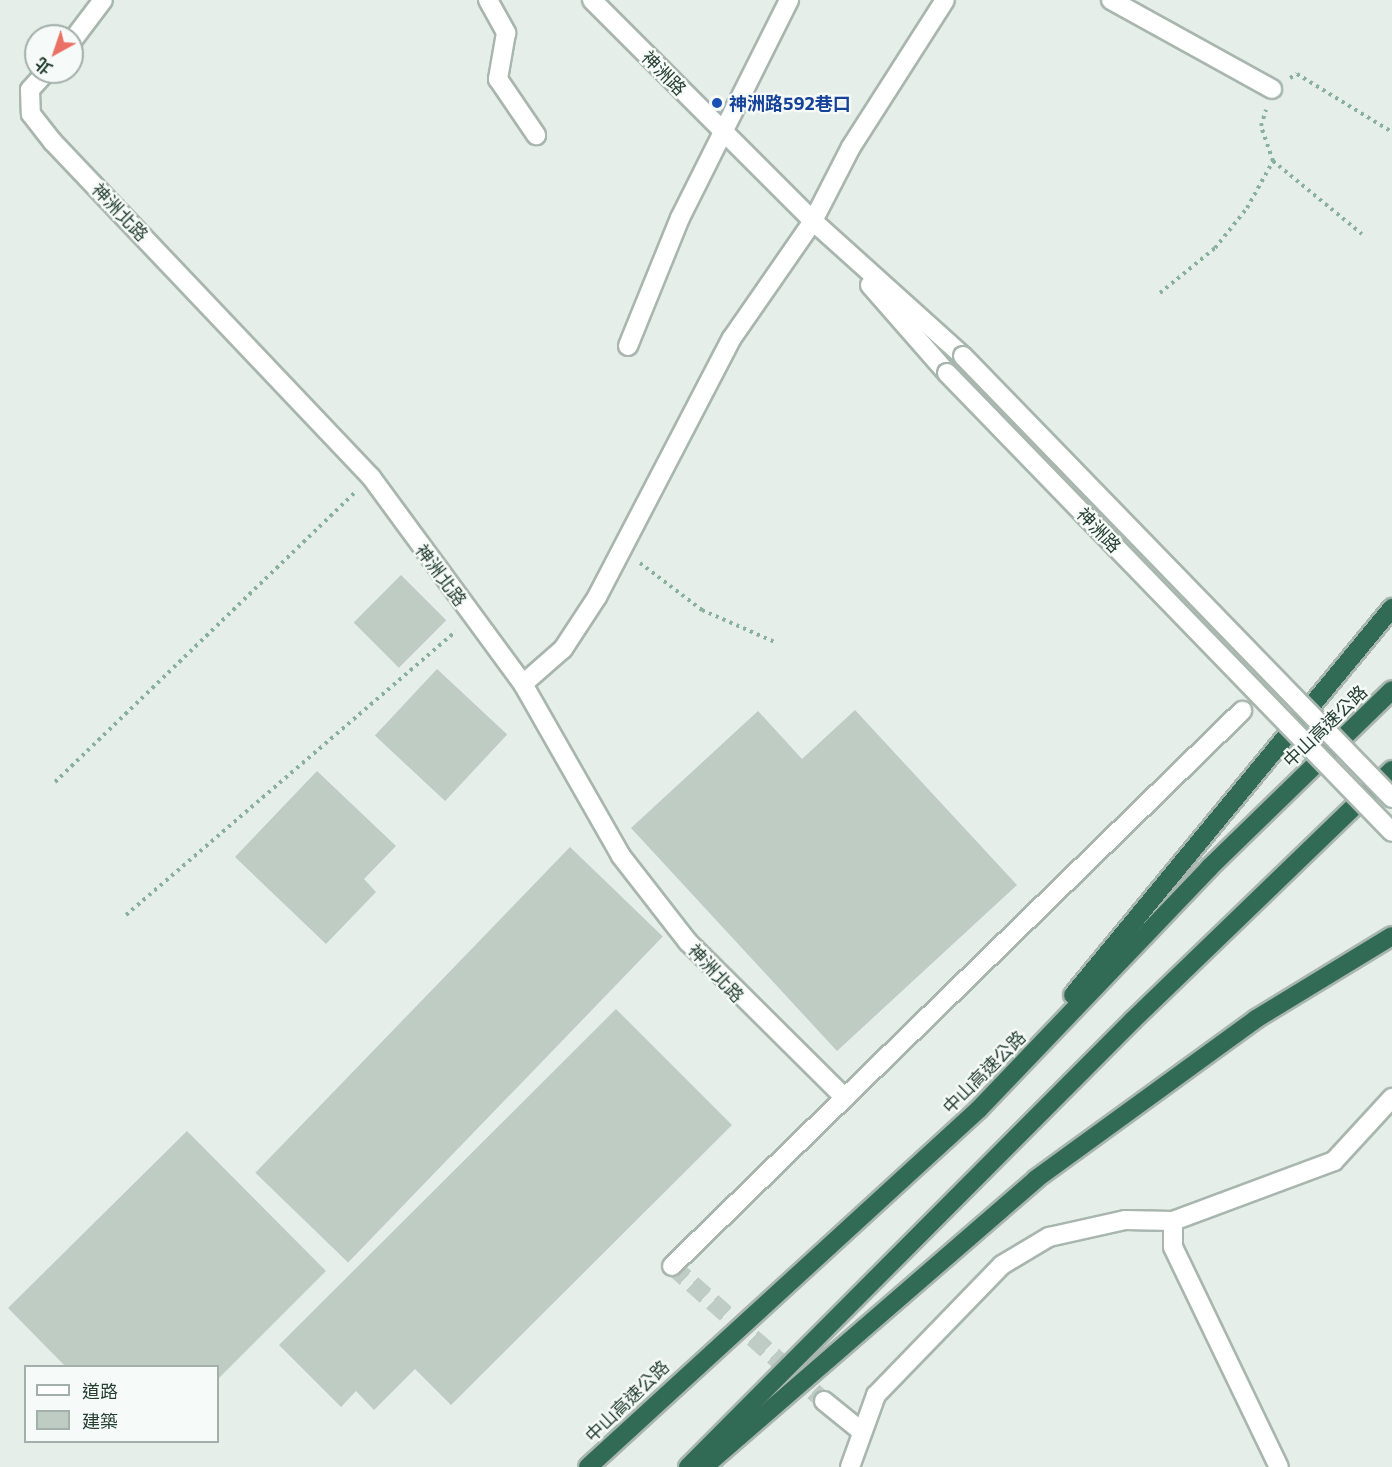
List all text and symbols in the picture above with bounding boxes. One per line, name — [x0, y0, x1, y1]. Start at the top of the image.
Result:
north arrow — [24, 24, 84, 84]
street label: 神洲路 — [637, 46, 691, 100]
text: 北 — [31, 54, 56, 79]
place label: 神洲路592巷口 — [729, 92, 851, 114]
marker: 神洲路592巷口 — [710, 96, 724, 110]
street label: 神洲北路 — [87, 179, 153, 245]
street label: 神洲路 — [1072, 503, 1126, 557]
street label: 神洲北路 — [411, 540, 471, 610]
street label: 中山高速公路 — [1279, 681, 1371, 771]
street label: 神洲北路 — [684, 939, 748, 1007]
street label: 中山高速公路 — [938, 1026, 1030, 1118]
street label: 中山高速公路 — [581, 1356, 673, 1446]
legend — [24, 1365, 219, 1443]
text: 道路 — [82, 1380, 118, 1402]
text: 建築 — [82, 1410, 118, 1432]

